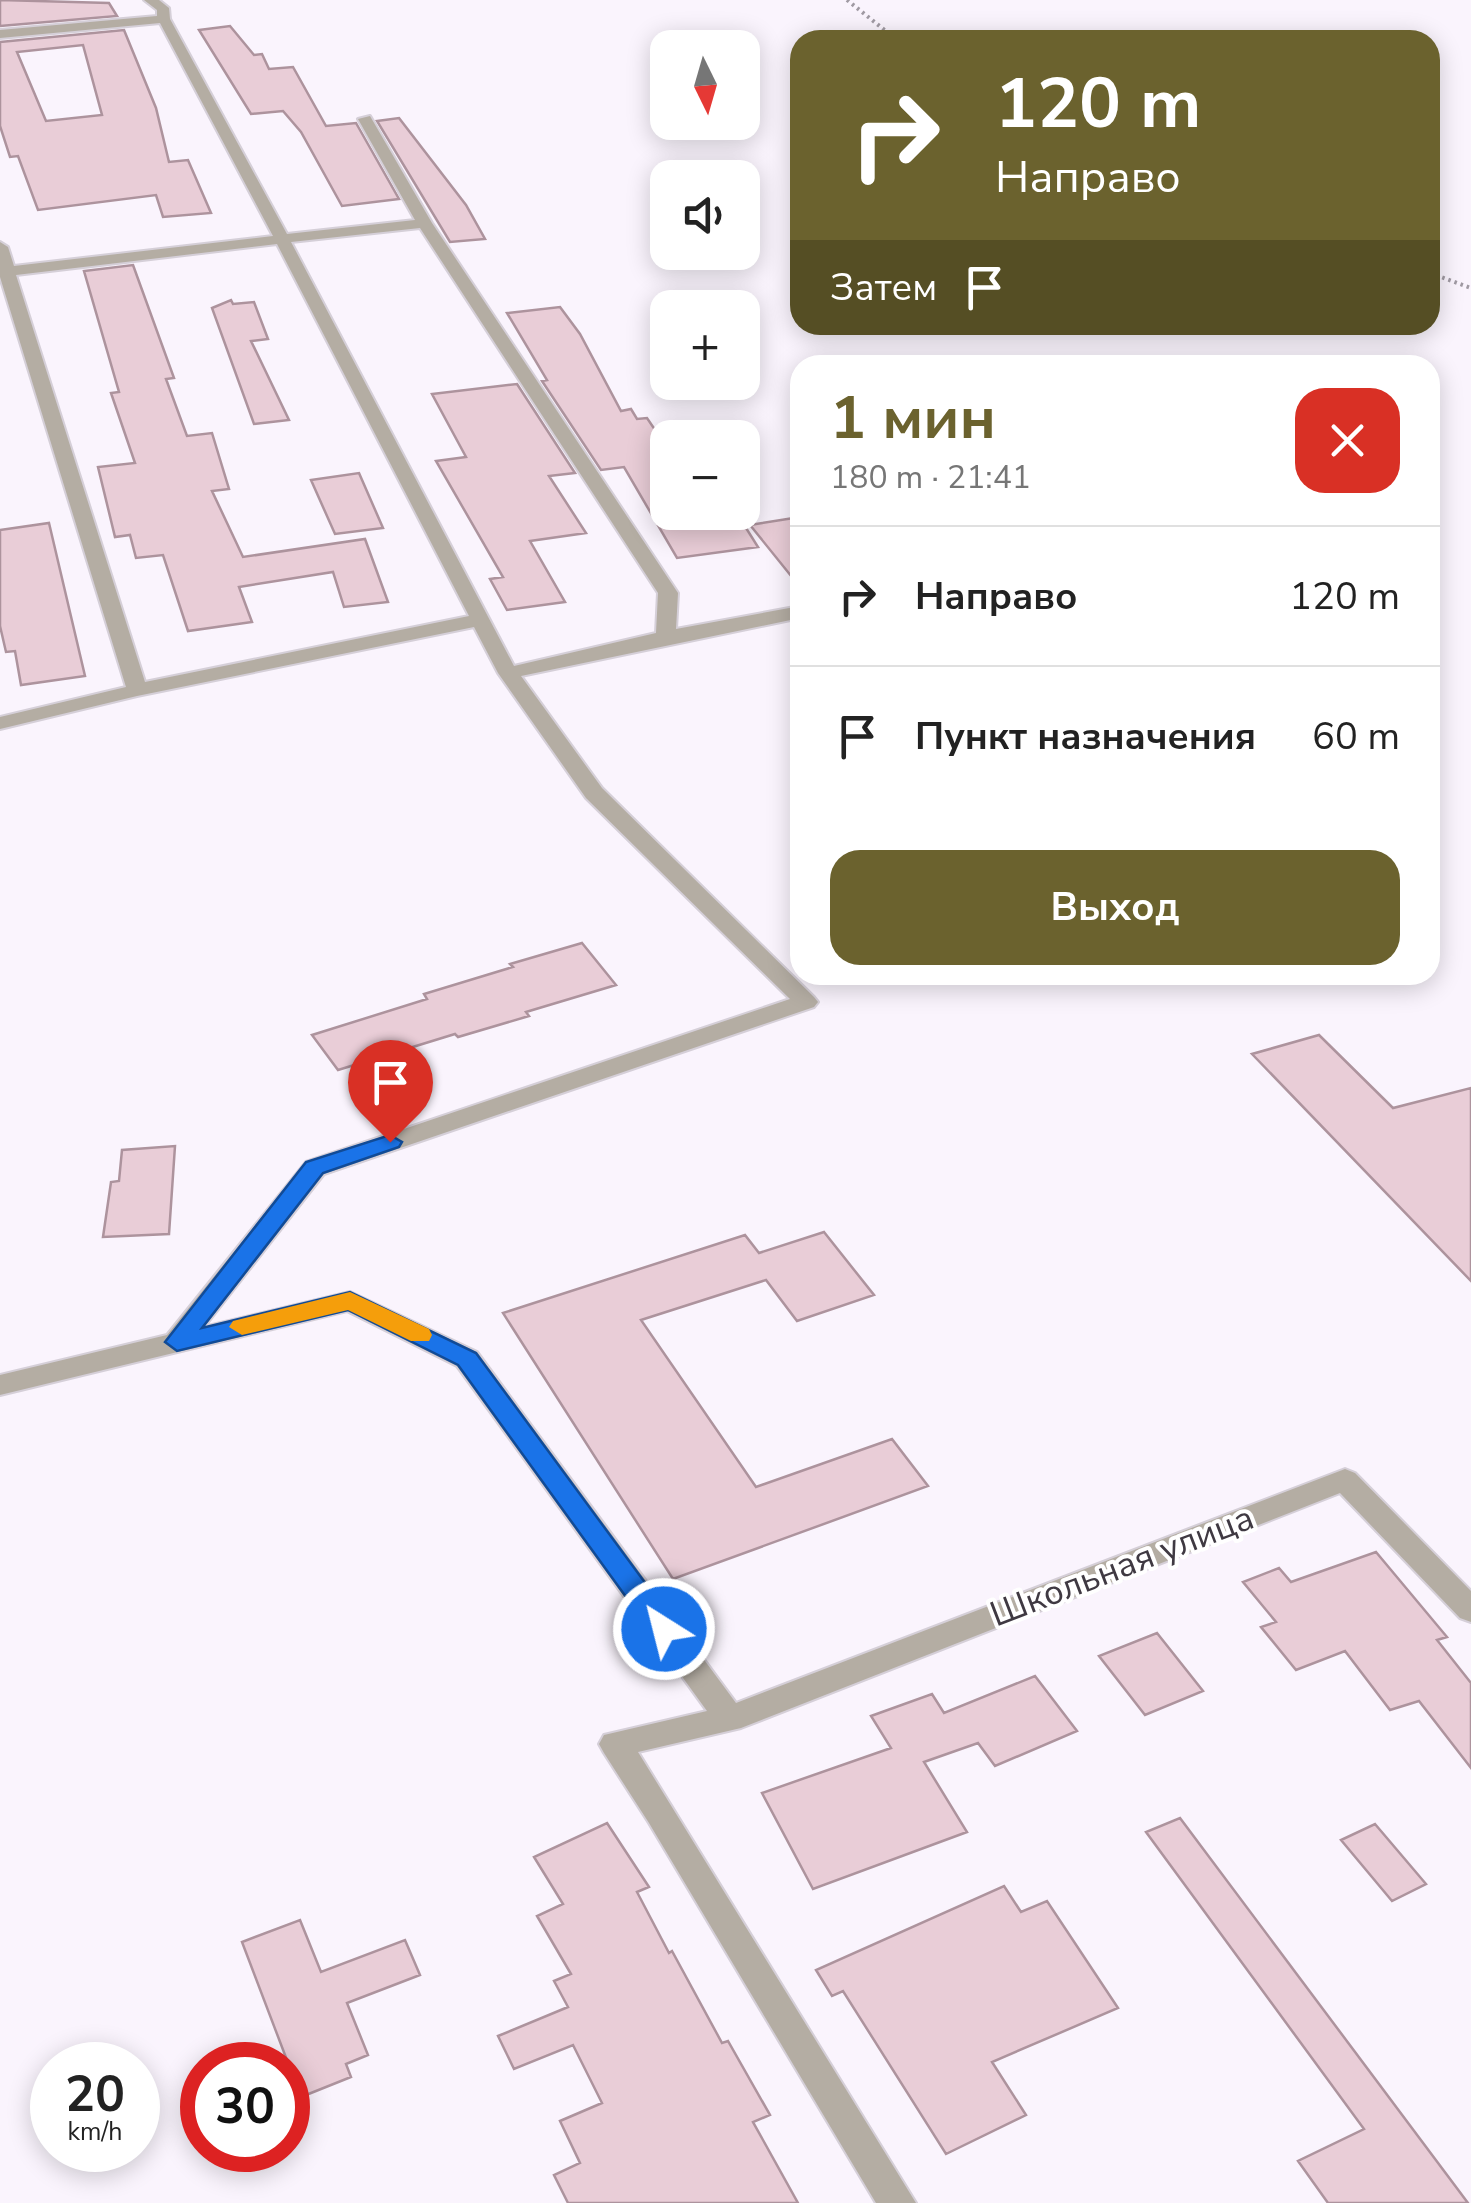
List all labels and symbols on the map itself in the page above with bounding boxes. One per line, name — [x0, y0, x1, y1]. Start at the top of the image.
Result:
north arrow — [650, 30, 760, 140]
pin — [348, 1040, 433, 1143]
street label: Школьная улица — [984, 1494, 1260, 1638]
position arrow — [612, 1577, 716, 1681]
speed limit sign: 30 — [180, 2042, 310, 2172]

